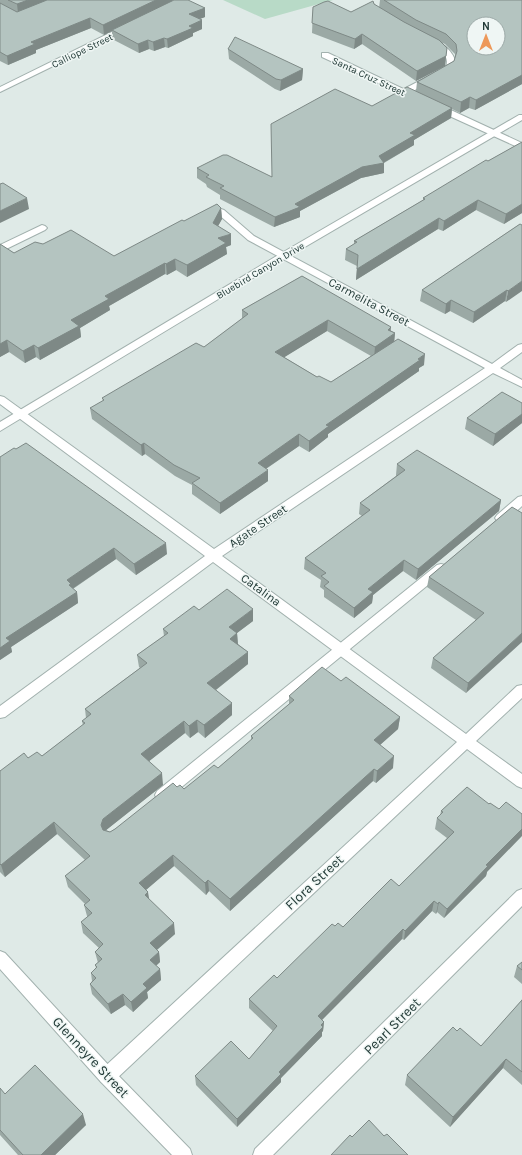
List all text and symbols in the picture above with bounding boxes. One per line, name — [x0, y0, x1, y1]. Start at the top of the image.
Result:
north arrow — [466, 16, 506, 56]
text: N — [482, 20, 490, 33]
street label: Calliope Street — [50, 31, 115, 71]
street label: Santa Cruz Street — [330, 55, 407, 99]
street label: Bluebird Canyon Drive — [214, 240, 307, 302]
street label: Carmelita Street — [326, 275, 412, 329]
street label: Agate Street — [226, 501, 290, 550]
street label: Catalina — [238, 571, 284, 609]
street label: Flora Street — [282, 851, 347, 914]
street label: Pearl Street — [360, 994, 424, 1058]
street label: Glenneyre Street — [49, 1013, 133, 1101]

